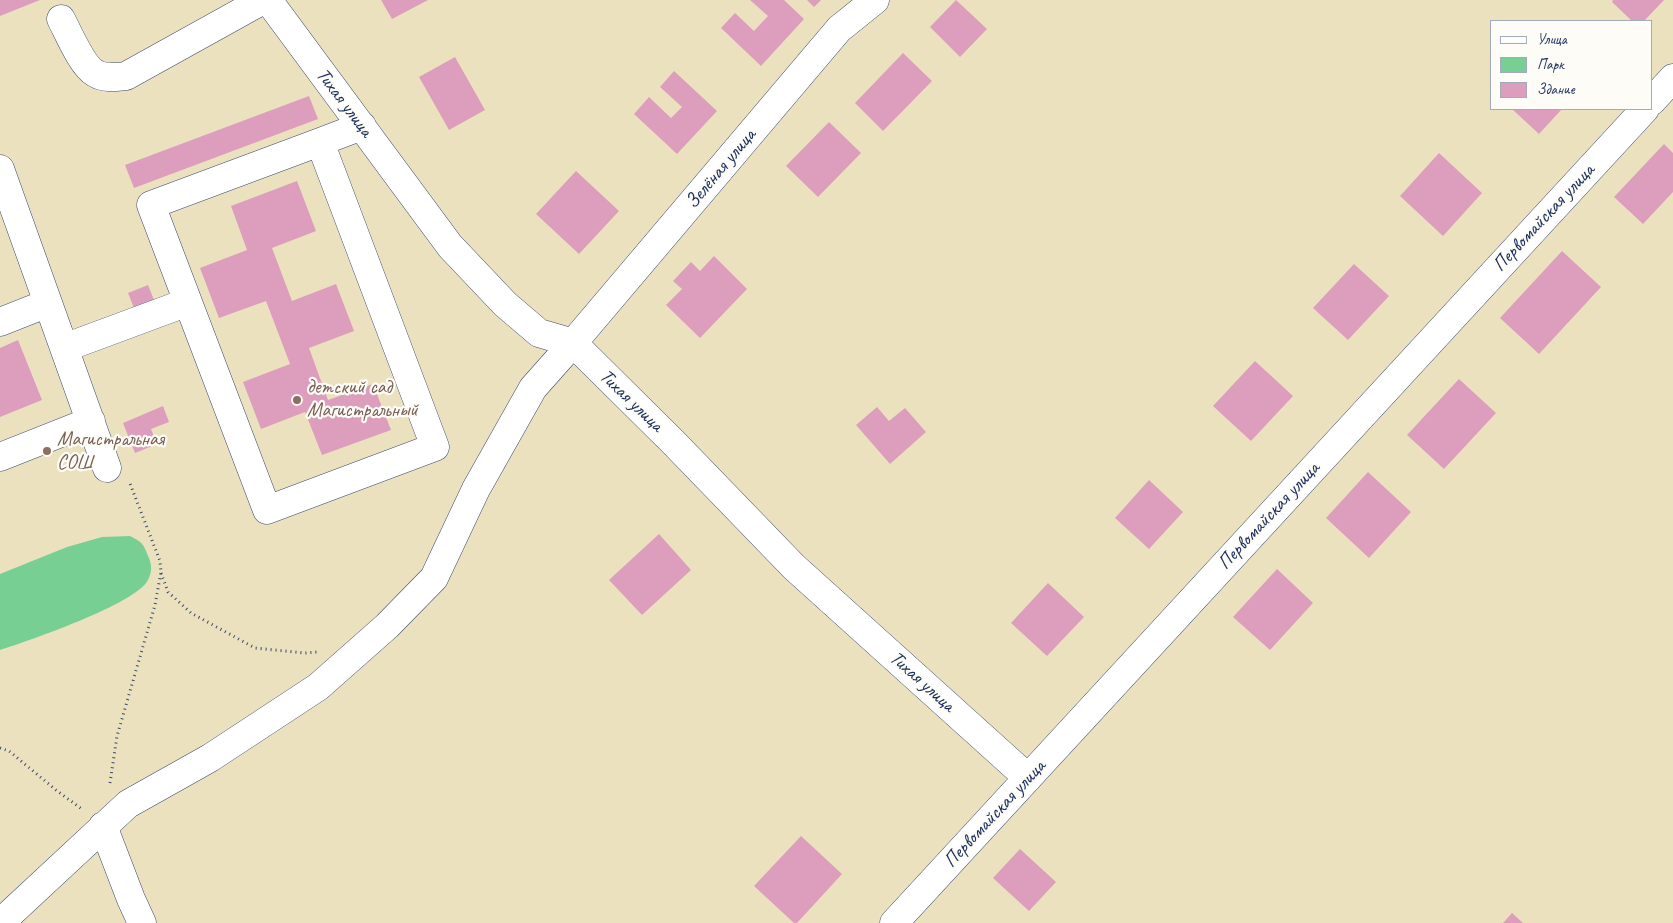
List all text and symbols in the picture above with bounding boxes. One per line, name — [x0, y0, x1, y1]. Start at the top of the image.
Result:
legend — [1490, 20, 1653, 110]
text: Улица — [1537, 30, 1567, 49]
text: Парк — [1537, 55, 1564, 74]
street label: Тихая улица — [310, 64, 378, 142]
text: Здание — [1537, 80, 1575, 99]
street label: Зелёная улица — [681, 124, 761, 214]
street label: Первомайская улица — [1488, 159, 1600, 277]
street label: Тихая улица — [594, 365, 668, 437]
place label: детский сад Магистральный — [307, 376, 418, 423]
marker: детский сад Магистральный — [291, 394, 303, 406]
place label: Магистральная СОШ — [57, 428, 164, 475]
marker: Магистральная СОШ — [41, 445, 53, 457]
street label: Первомайская улица — [1213, 457, 1325, 575]
street label: Тихая улица — [884, 646, 960, 718]
street label: Первомайская улица — [939, 755, 1051, 873]

